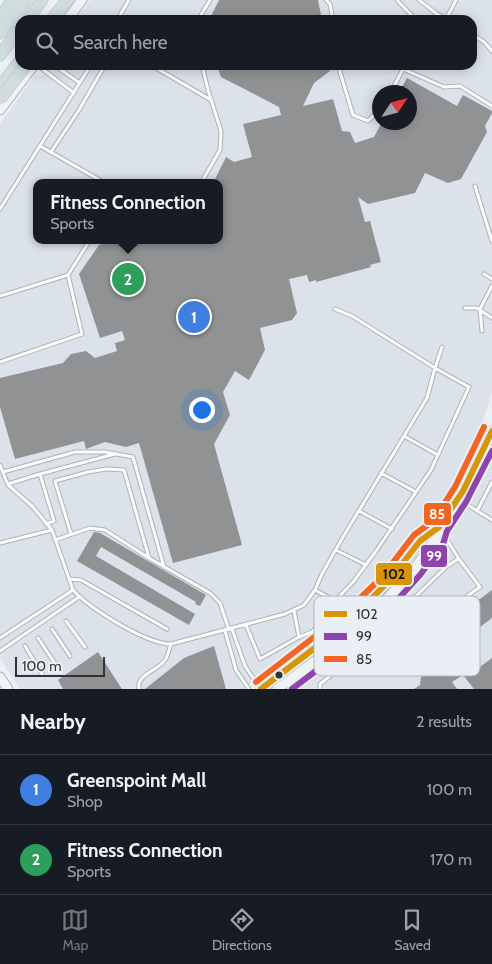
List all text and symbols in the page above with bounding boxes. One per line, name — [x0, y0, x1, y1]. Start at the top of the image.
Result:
search box — [15, 15, 477, 70]
icon: search — [33, 29, 61, 57]
text: Search here — [73, 31, 167, 54]
north arrow — [372, 85, 417, 130]
popup — [33, 179, 223, 244]
text: Fitness Connection — [50, 191, 206, 214]
text: Sports — [50, 214, 94, 233]
pin: 2 — [112, 260, 144, 298]
pin: 1 — [178, 298, 210, 336]
your location — [189, 397, 215, 423]
line badge: 85 — [423, 502, 452, 526]
text: 85 — [429, 505, 445, 523]
line badge: 99 — [420, 544, 448, 568]
text: 99 — [426, 547, 442, 565]
line badge: 102 — [375, 562, 413, 586]
text: 102 — [383, 565, 405, 583]
legend — [314, 596, 480, 676]
text: 102 — [356, 605, 378, 623]
text: 99 — [356, 627, 372, 645]
text: 85 — [356, 650, 372, 668]
scale bar — [15, 654, 105, 677]
text: 100 m — [22, 657, 62, 675]
unlabelled marker — [274, 670, 284, 680]
text: Nearby — [20, 709, 86, 734]
text: 2 results — [416, 712, 472, 731]
text: Greenspoint Mall — [67, 769, 206, 792]
text: 1 — [33, 780, 39, 799]
text: 100 m — [427, 780, 472, 799]
text: Shop — [67, 792, 103, 811]
text: Fitness Connection — [67, 839, 223, 862]
text: 2 — [32, 850, 40, 869]
text: 170 m — [430, 850, 472, 869]
text: Sports — [67, 862, 111, 881]
tab: Map — [61, 906, 89, 954]
tab: Directions — [212, 906, 272, 954]
tab: Saved — [394, 906, 431, 954]

